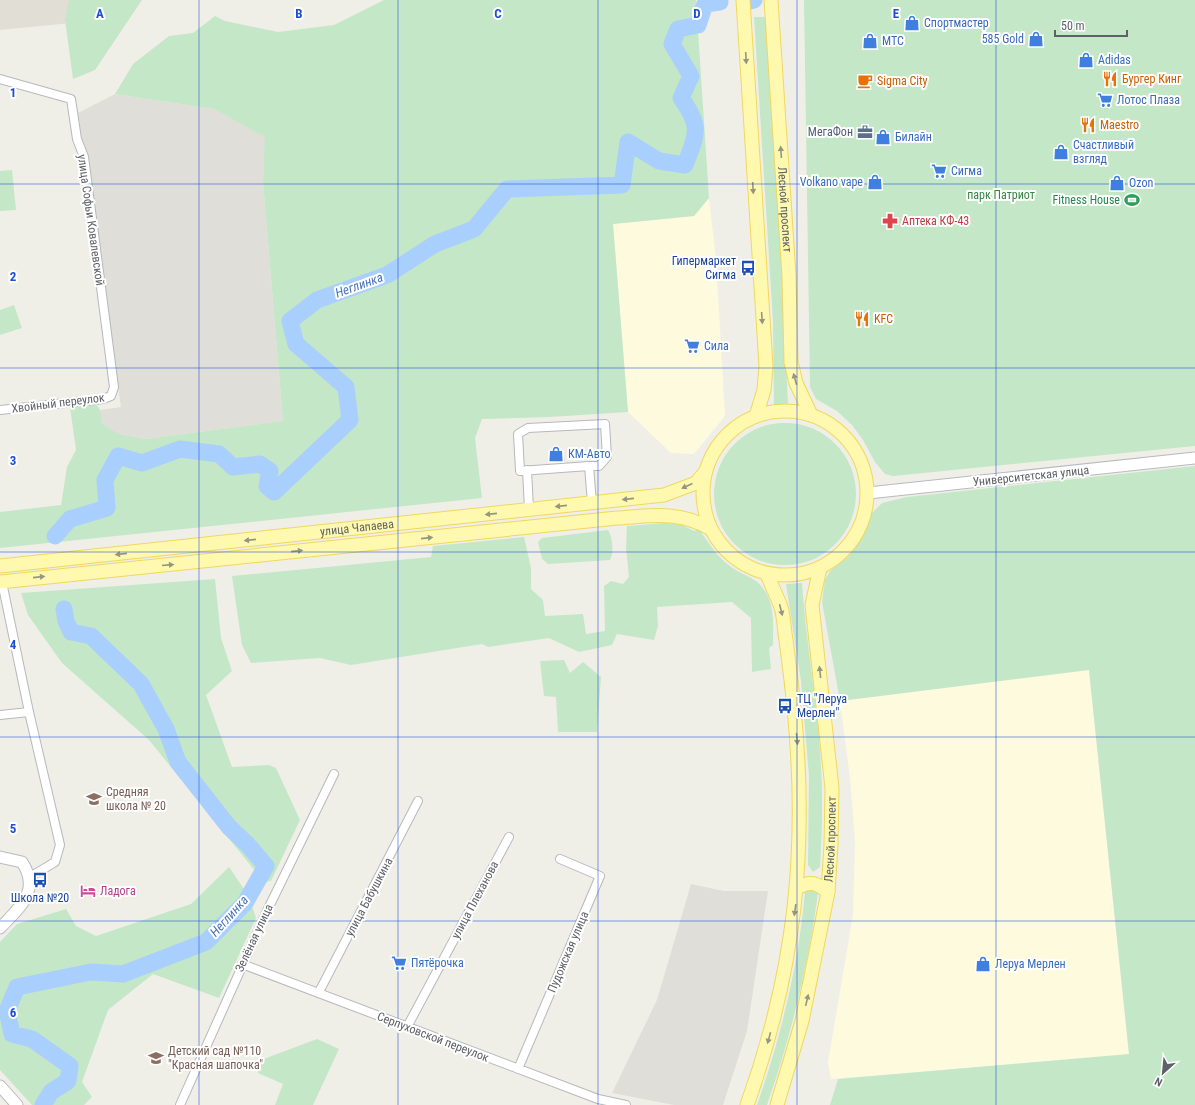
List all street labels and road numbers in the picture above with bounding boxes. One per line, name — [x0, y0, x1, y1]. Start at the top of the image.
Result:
street label: улица Софьи Ковалевской — [75, 154, 107, 286]
street label: Лесной проспект — [775, 166, 794, 253]
street label: Хвойный переулок — [11, 390, 106, 416]
street label: Университетская улица — [972, 463, 1090, 489]
street label: улица Чапаева — [319, 517, 395, 539]
street label: Лесной проспект — [822, 796, 839, 883]
street label: улица Бабушкина — [342, 855, 396, 939]
street label: улица Плеханова — [449, 859, 501, 941]
street label: Зелёная улица — [232, 902, 276, 974]
street label: Пудожская улица — [545, 909, 592, 995]
street label: Серпуховской переулок — [375, 1009, 491, 1065]

